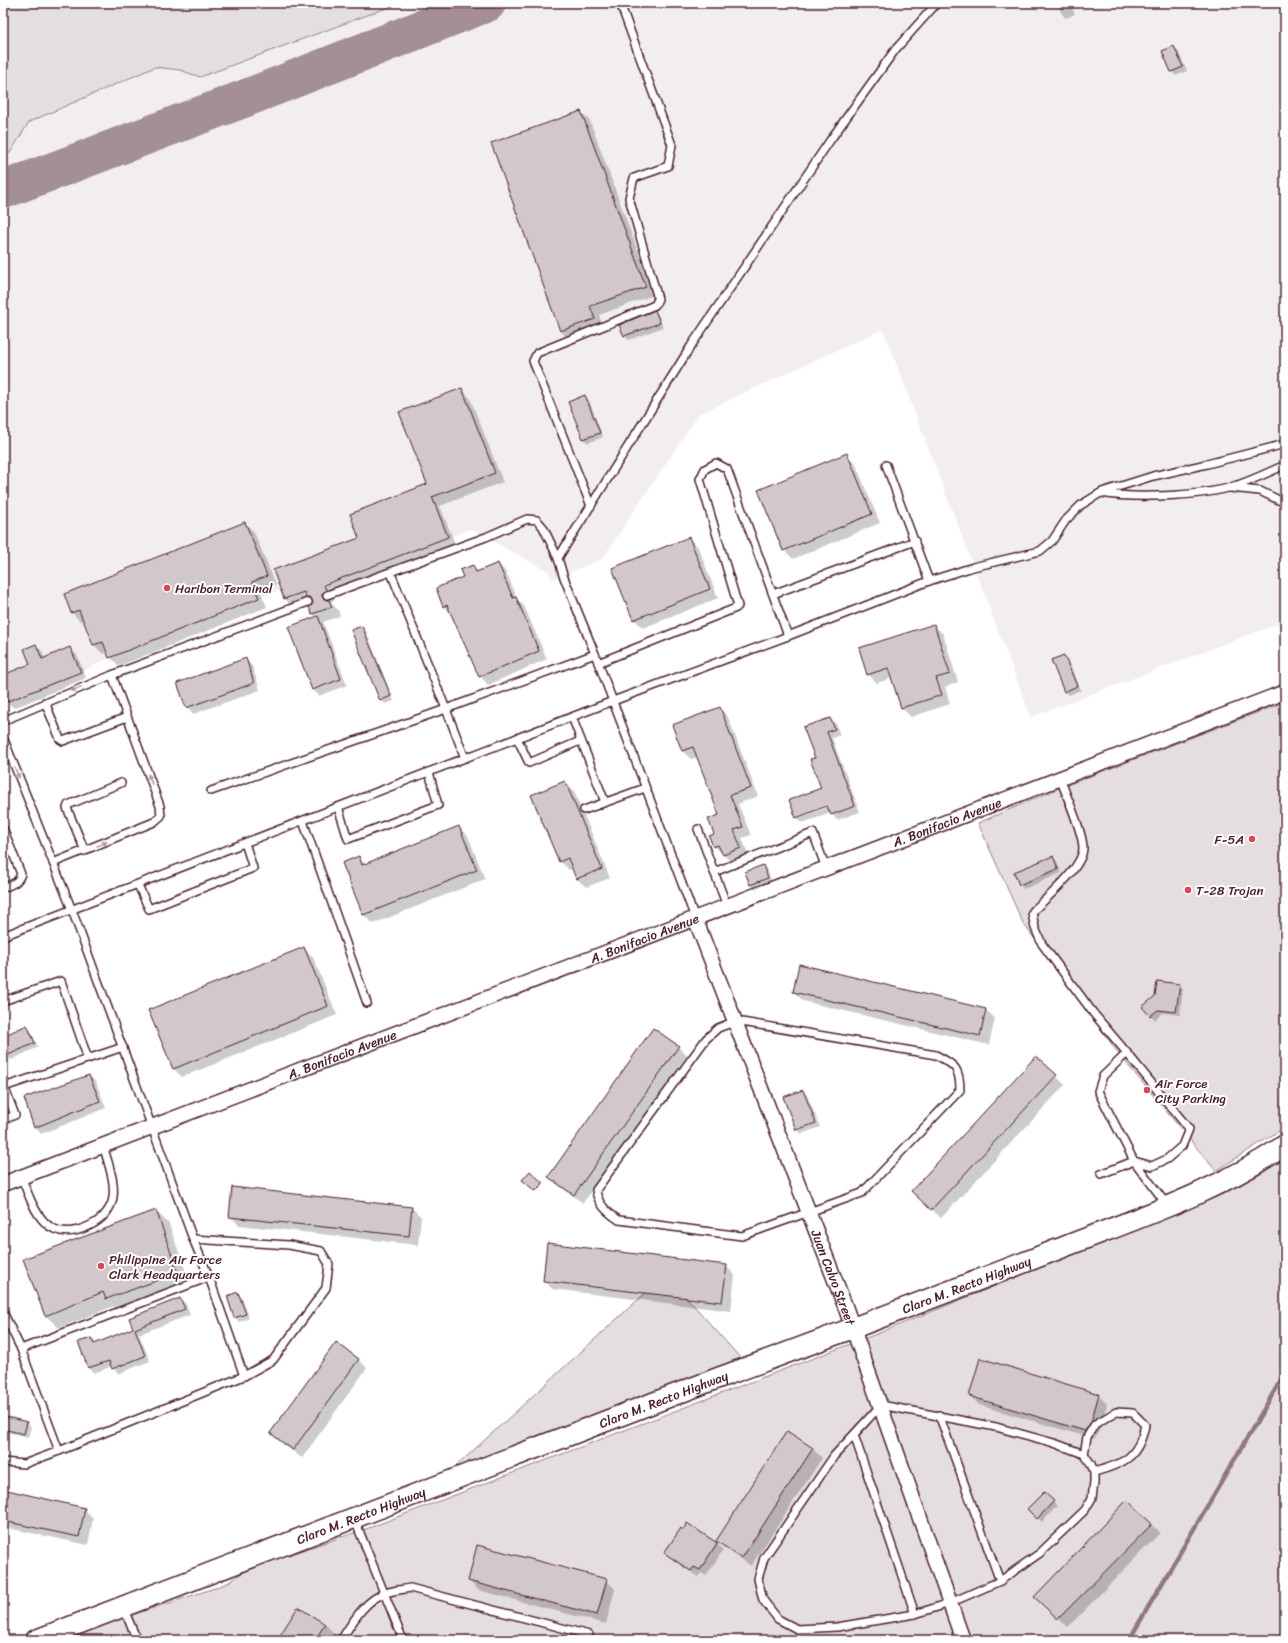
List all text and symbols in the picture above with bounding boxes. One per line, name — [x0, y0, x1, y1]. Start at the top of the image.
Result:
place label: Haribon Terminal — [175, 577, 273, 600]
marker: Haribon Terminal — [162, 583, 172, 593]
one-way arrow — [70, 687, 82, 693]
one-way arrow — [15, 768, 21, 780]
one-way arrow — [147, 773, 153, 785]
street label: A. Bonifacio Avenue — [888, 790, 1005, 853]
place label: F-5A — [1214, 828, 1244, 851]
marker: F-5A — [1247, 834, 1257, 844]
one-way arrow — [96, 840, 108, 847]
place label: T-28 Trojan — [1196, 879, 1263, 902]
marker: T-28 Trojan — [1183, 885, 1193, 895]
street label: A. Bonifacio Avenue — [586, 906, 703, 970]
street label: A. Bonifacio Avenue — [283, 1022, 400, 1086]
place label: Air Force City Parking — [1154, 1072, 1226, 1110]
marker: Air Force City Parking — [1142, 1085, 1152, 1095]
street label: Juan Calvo Street — [805, 1225, 863, 1329]
place label: Philippine Air Force Clark Headquarters — [109, 1248, 222, 1286]
street label: Claro M. Recto Highway — [898, 1249, 1035, 1320]
marker: Philippine Air Force Clark Headquarters — [96, 1261, 106, 1271]
street label: Claro M. Recto Highway — [595, 1364, 731, 1434]
street label: Claro M. Recto Highway — [293, 1480, 429, 1550]

